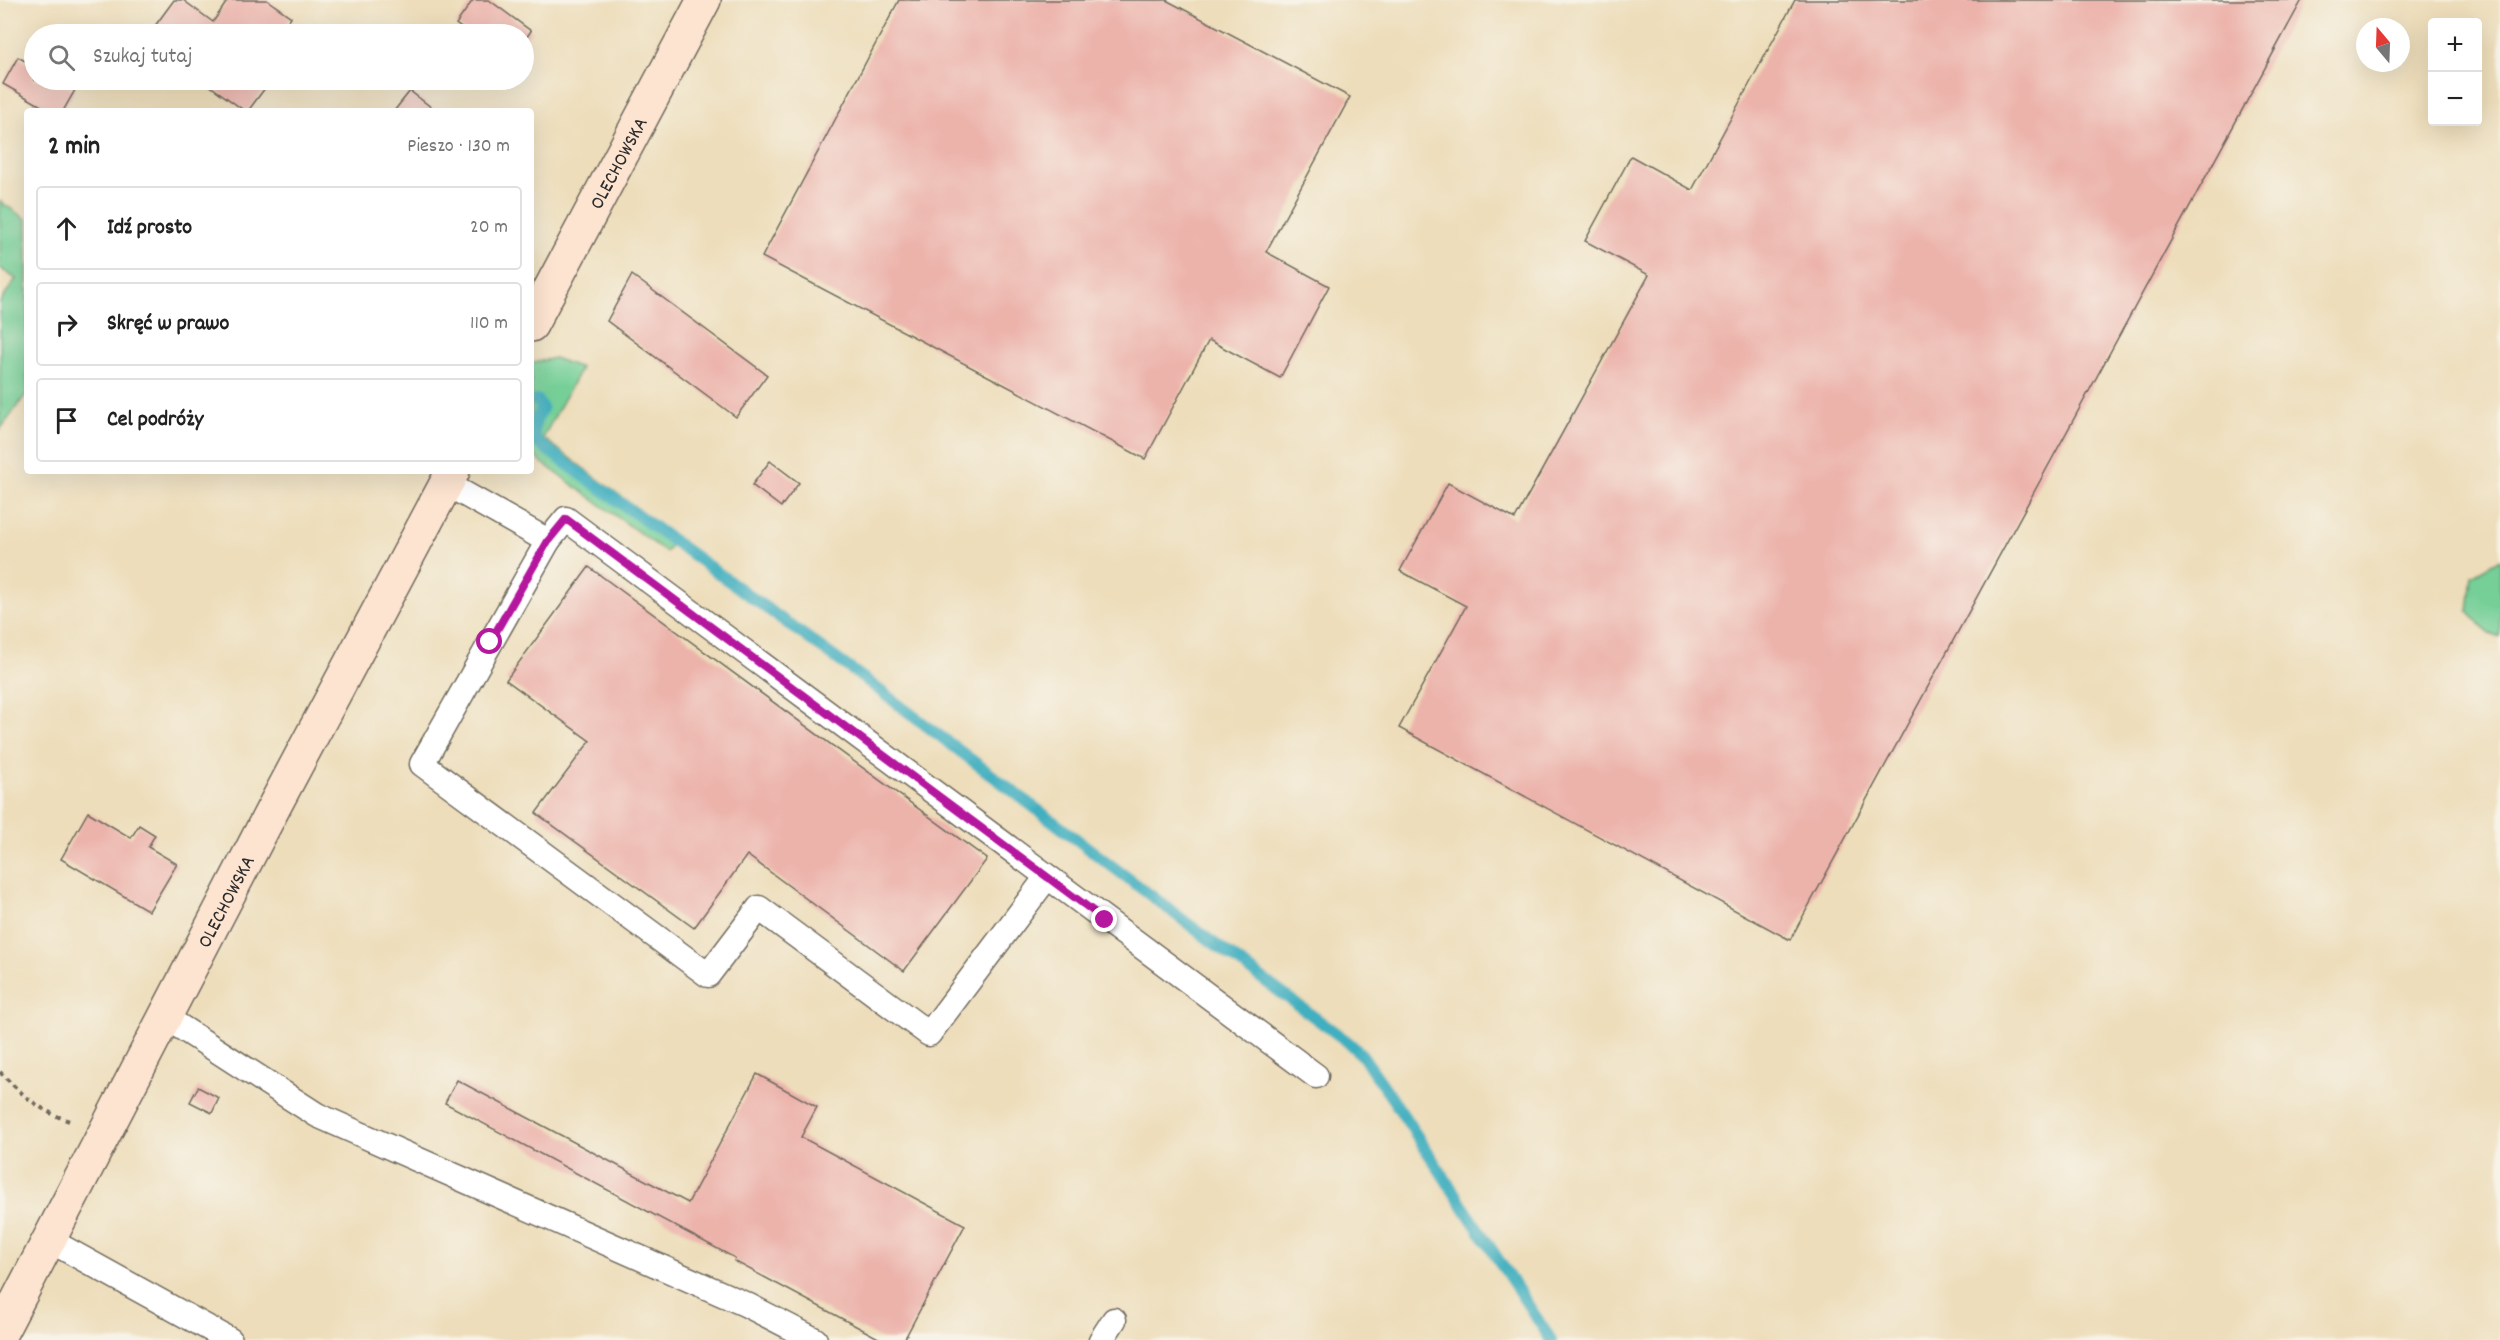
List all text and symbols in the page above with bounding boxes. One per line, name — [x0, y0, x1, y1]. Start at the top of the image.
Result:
north arrow — [2356, 18, 2410, 72]
map controls — [2428, 18, 2482, 126]
button: + — [2428, 18, 2482, 72]
search box — [24, 24, 534, 90]
icon: search — [45, 41, 78, 74]
text: Szukaj tutaj — [93, 42, 192, 73]
button: − — [2428, 72, 2482, 126]
street label: OLECHOWSKA — [584, 113, 656, 215]
text: 2 min — [48, 129, 100, 166]
text: Pieszo · 130 m — [407, 133, 510, 161]
icon: ahead — [50, 212, 83, 245]
text: Idź prosto — [107, 213, 192, 244]
text: 20 m — [470, 214, 508, 242]
icon: right — [50, 308, 83, 341]
text: Skręć w prawo — [107, 309, 229, 340]
text: 110 m — [470, 310, 508, 338]
icon: arrive — [50, 404, 83, 437]
text: Cel podróży — [107, 405, 203, 436]
route start — [476, 628, 502, 654]
street label: OLECHOWSKA — [192, 851, 263, 954]
route end — [1091, 906, 1117, 932]

